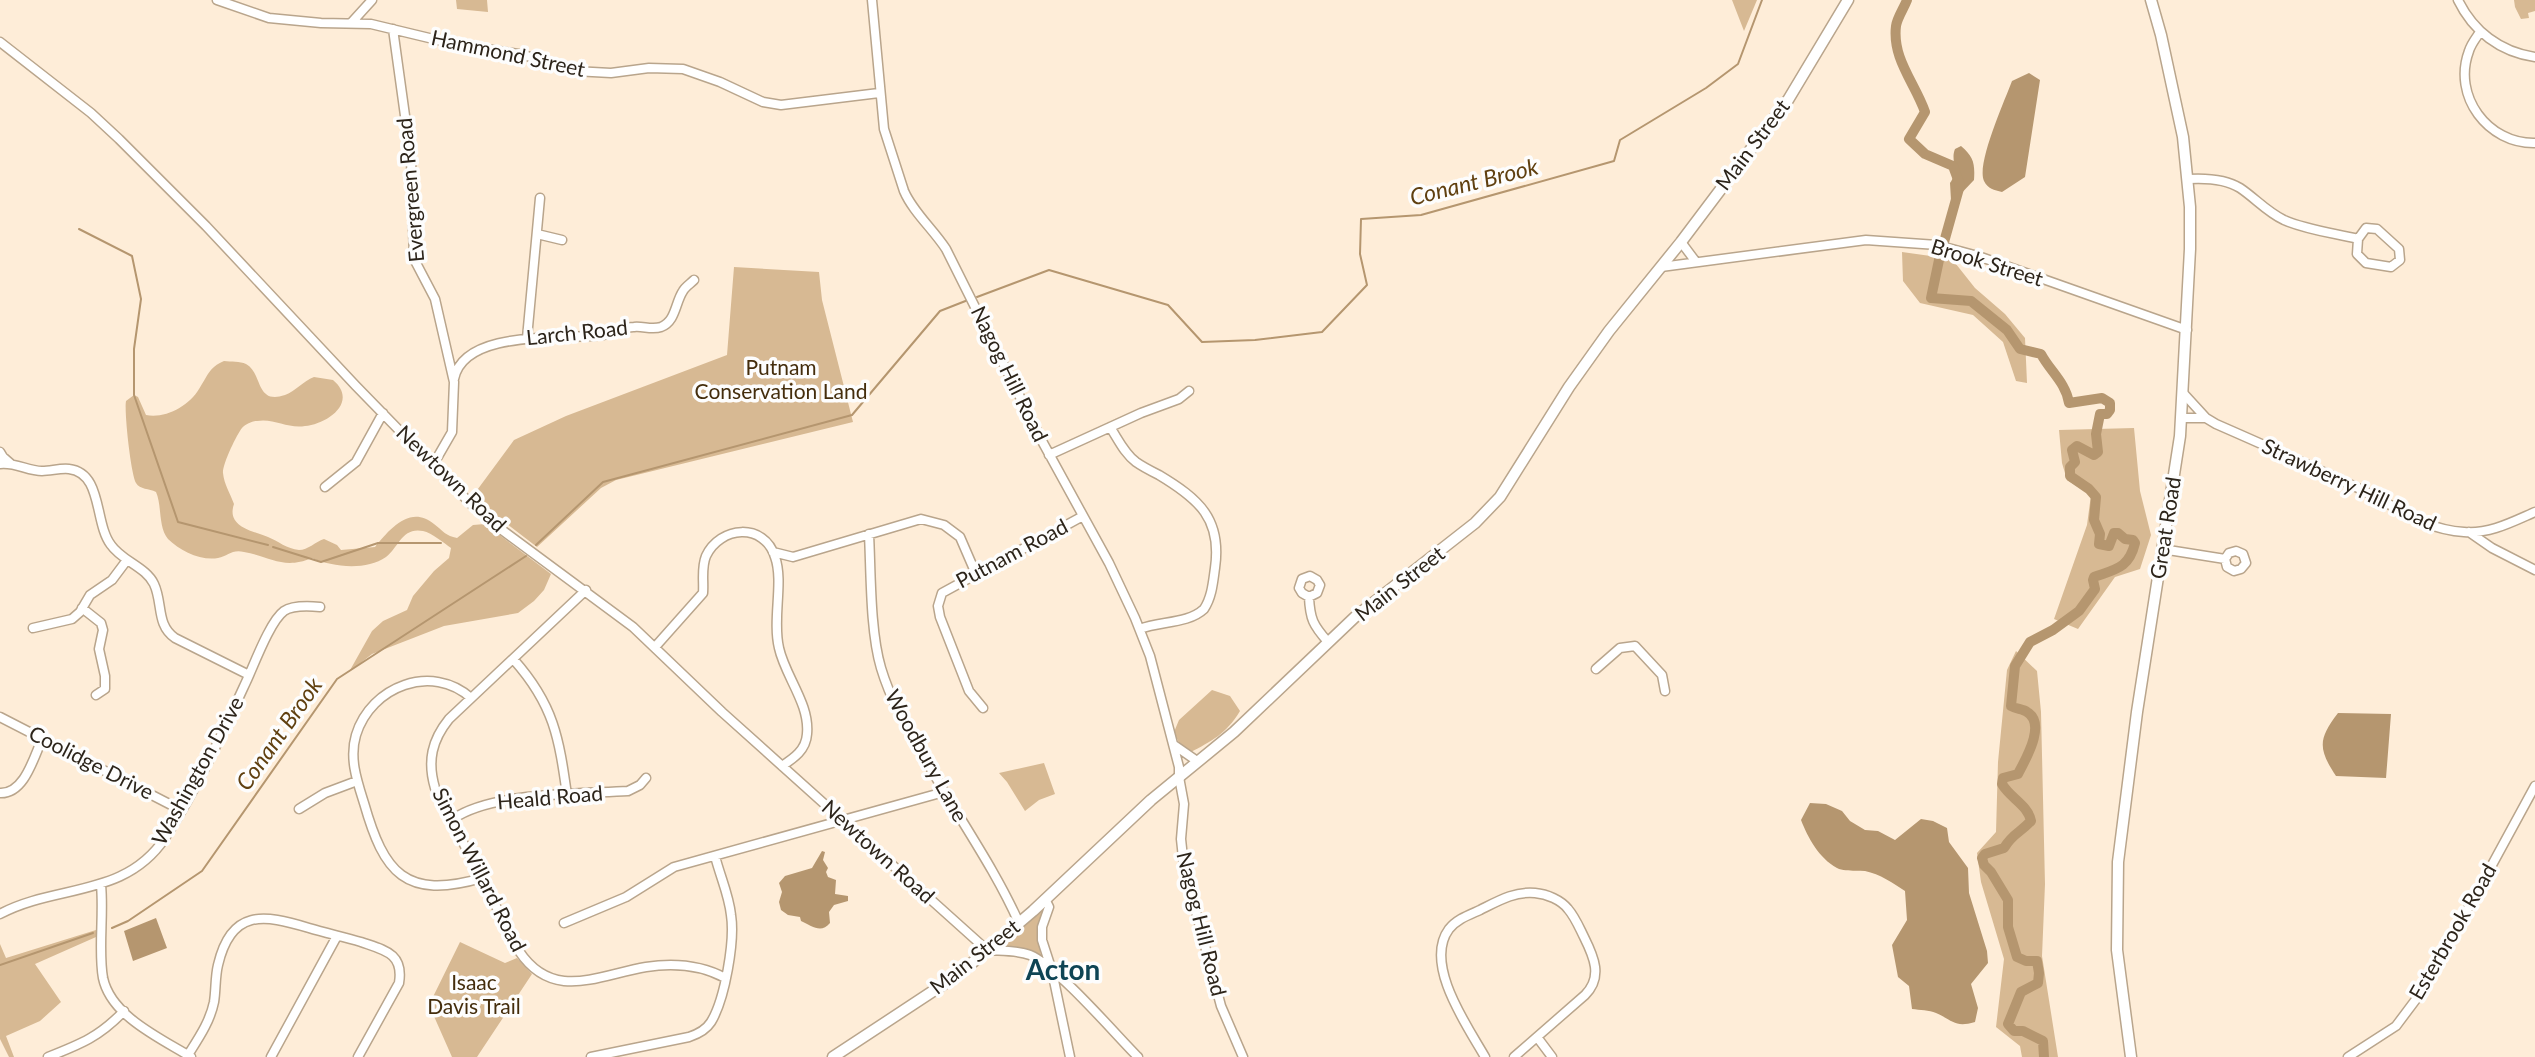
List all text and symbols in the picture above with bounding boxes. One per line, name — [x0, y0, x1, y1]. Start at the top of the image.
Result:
street label: Hammond Street — [429, 24, 588, 81]
street label: Main Street — [1710, 93, 1794, 194]
street label: Evergreen Road — [391, 117, 428, 263]
water label: Conant Brook — [1407, 151, 1542, 210]
street label: Brook Street — [1928, 233, 2047, 291]
street label: Nagog Hill Road — [967, 301, 1054, 445]
street label: Larch Road — [525, 314, 629, 349]
park label: Putnam Conservation Land — [695, 354, 867, 403]
street label: Newtown Road — [392, 419, 512, 536]
street label: Strawberry Hill Road — [2259, 432, 2441, 535]
street label: Great Road — [2144, 475, 2185, 581]
street label: Putnam Road — [951, 513, 1072, 593]
street label: Main Street — [1349, 540, 1449, 626]
water label: Conant Brook — [229, 671, 328, 795]
street label: Woodbury Lane — [881, 685, 974, 826]
street label: Washington Drive — [146, 692, 248, 849]
street label: Coolidge Drive — [25, 720, 158, 804]
street label: Heald Road — [496, 779, 604, 814]
street label: Simon Willard Road — [428, 783, 532, 955]
street label: Newtown Road — [818, 794, 940, 908]
street label: Nagog Hill Road — [1172, 849, 1232, 998]
street label: Esterbrook Road — [2403, 859, 2501, 1004]
street label: Main Street — [924, 913, 1024, 999]
district label: Acton — [1025, 952, 1100, 986]
park label: Isaac Davis Trail — [427, 969, 521, 1018]

